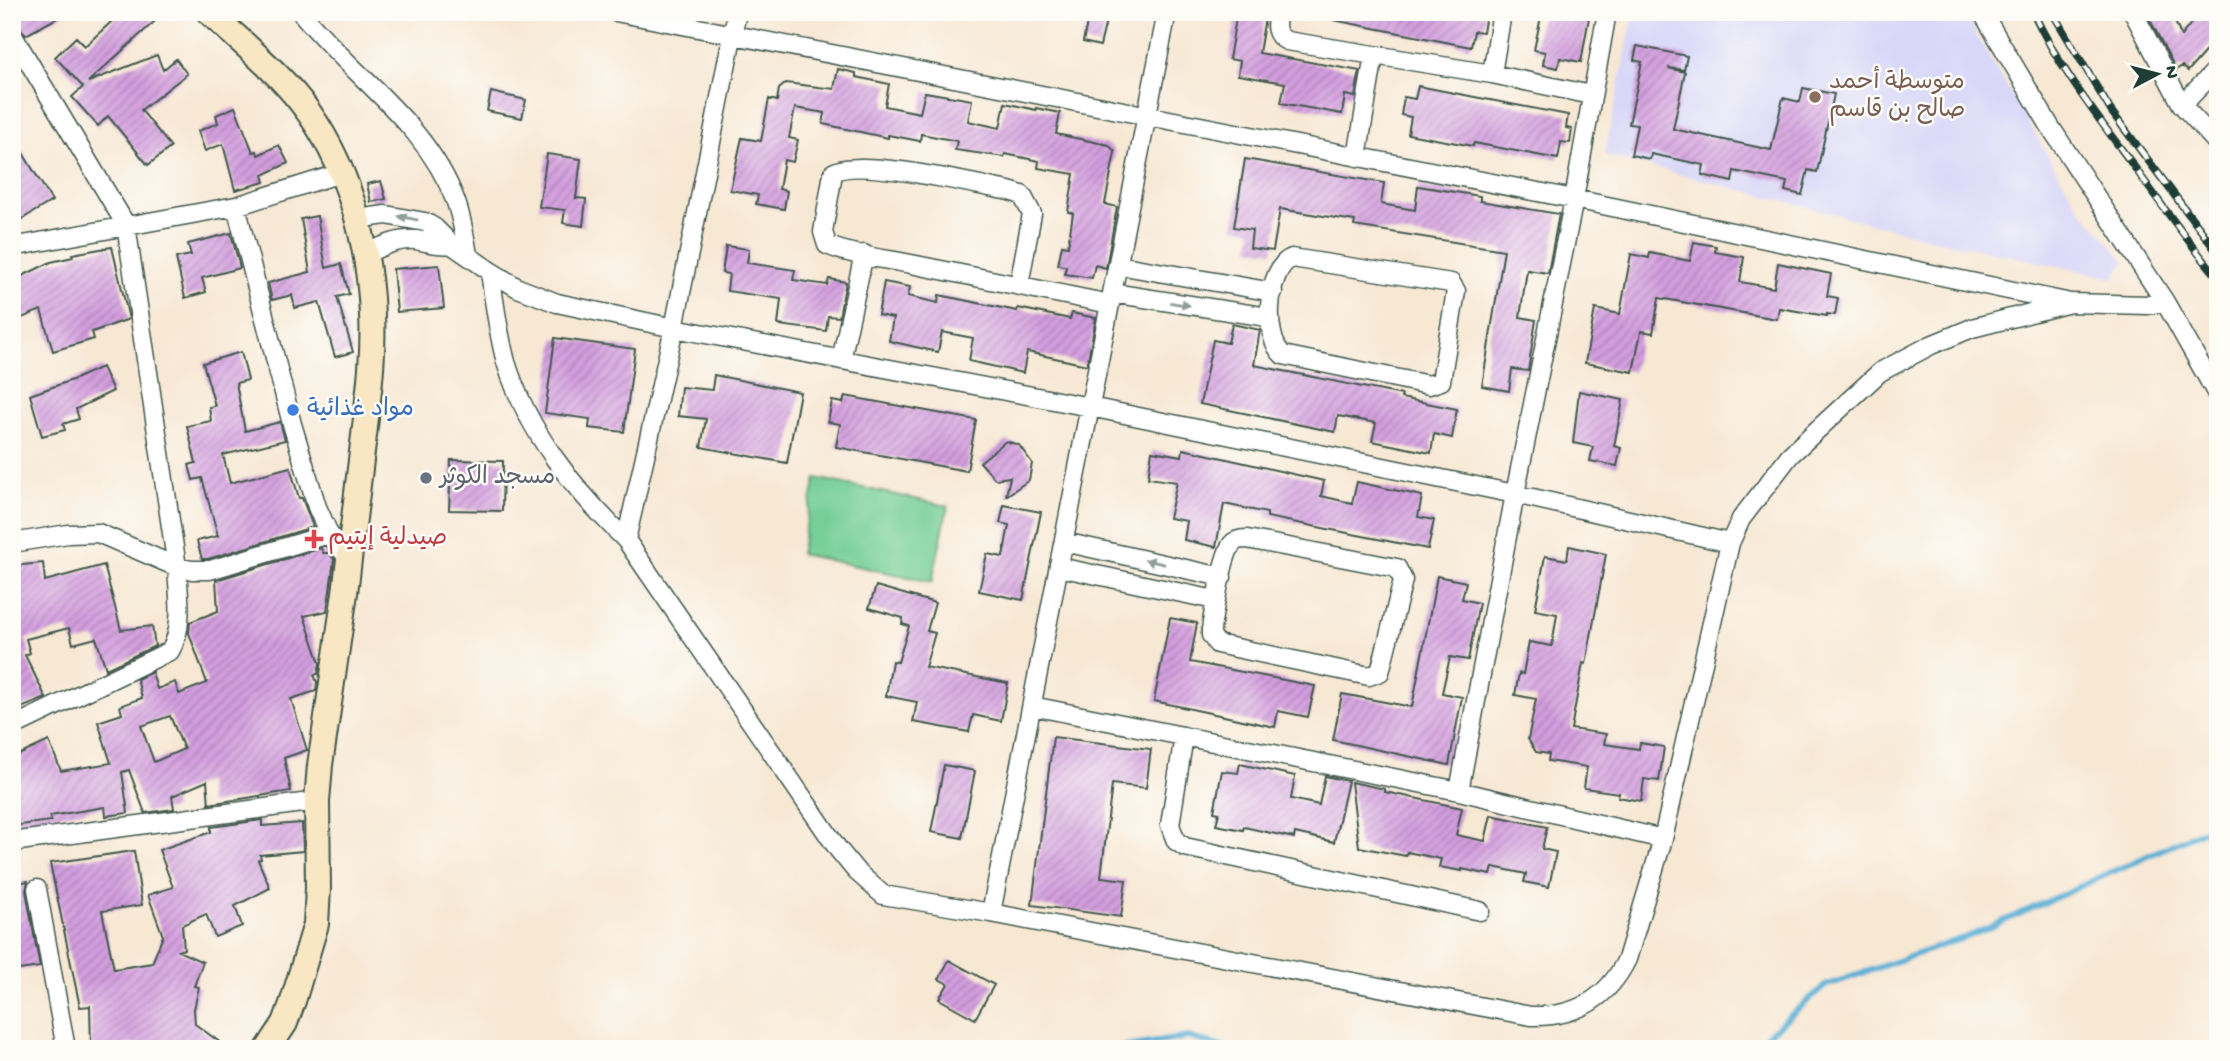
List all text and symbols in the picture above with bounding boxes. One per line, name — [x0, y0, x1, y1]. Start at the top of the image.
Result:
north arrow — [2122, 38, 2192, 108]
place label: متوسطة أحمد صالح بن قاسم — [1829, 65, 1965, 126]
text: N — [2158, 65, 2183, 80]
marker: متوسطة أحمد صالح بن قاسم — [1807, 89, 1823, 105]
one-way arrow — [397, 212, 419, 223]
one-way arrow — [1169, 299, 1191, 310]
place label: مواد غذائية — [307, 396, 414, 425]
marker: مواد غذائية — [285, 402, 301, 418]
place label: مسجد الكوثر — [438, 464, 555, 493]
marker: مسجد الكوثر — [418, 470, 434, 486]
place label: صيدلية إيتيم — [328, 525, 447, 554]
marker: صيدلية إيتيم — [306, 531, 322, 547]
one-way arrow — [1144, 556, 1166, 567]

